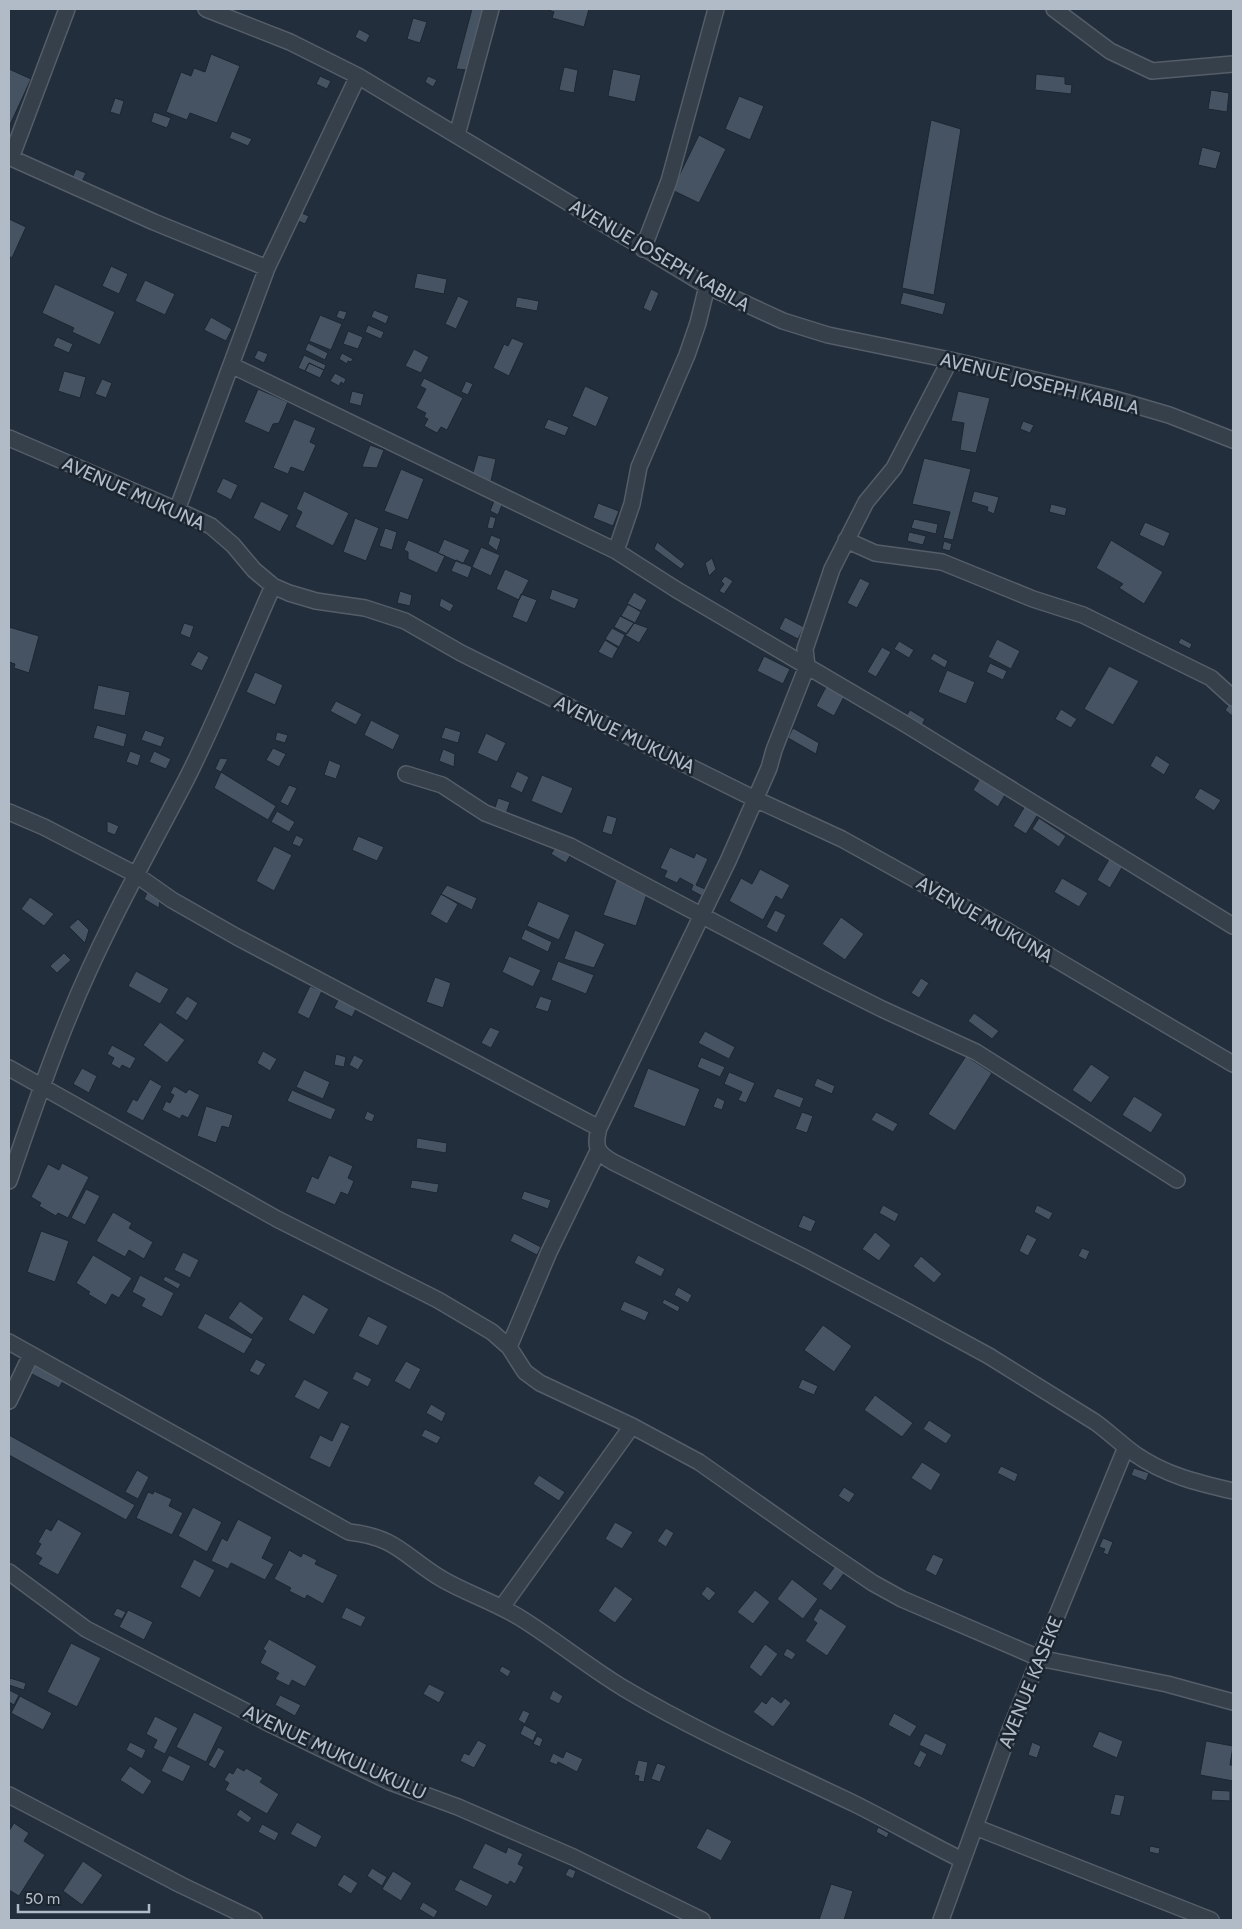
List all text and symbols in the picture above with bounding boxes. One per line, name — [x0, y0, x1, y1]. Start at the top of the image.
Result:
street label: AVENUE JOSEPH KABILA — [566, 194, 754, 317]
street label: AVENUE JOSEPH KABILA — [938, 348, 1142, 419]
street label: AVENUE MUKUNA — [59, 452, 209, 535]
street label: AVENUE MUKUNA — [551, 690, 699, 779]
street label: AVENUE MUKUNA — [913, 871, 1057, 968]
street label: AVENUE KASEKE — [994, 1613, 1067, 1751]
street label: AVENUE MUKULUKULU — [240, 1700, 430, 1805]
scale bar — [18, 1882, 149, 1914]
text: 50 m — [25, 1890, 60, 1908]

